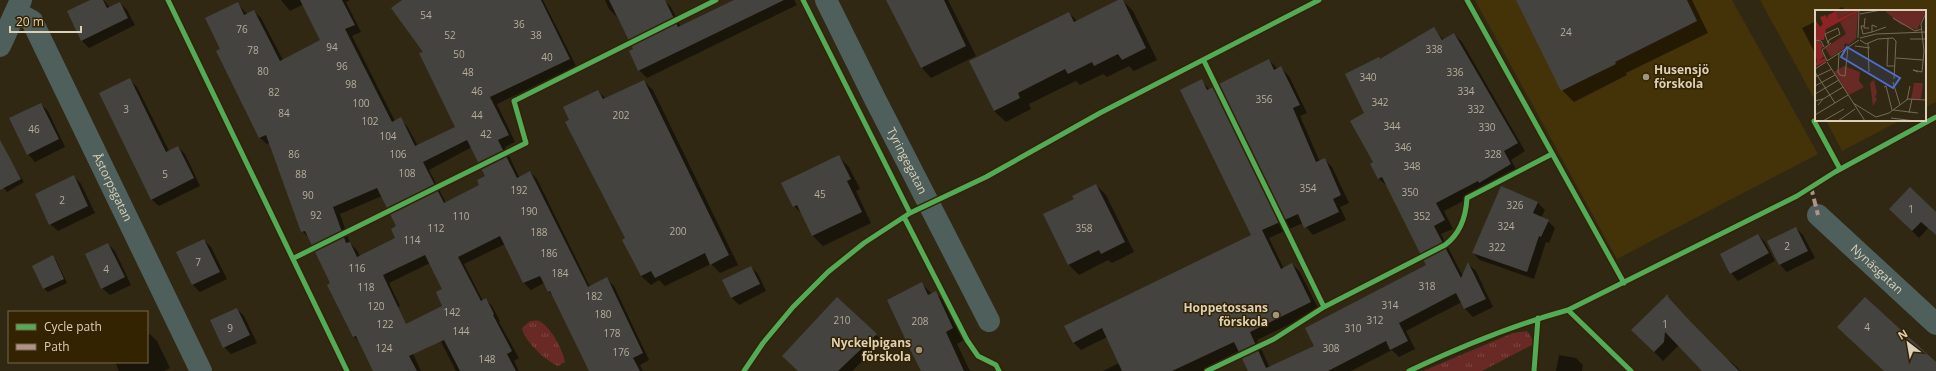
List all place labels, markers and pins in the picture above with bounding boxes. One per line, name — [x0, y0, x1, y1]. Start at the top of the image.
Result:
place label: Husensjö förskola — [1654, 61, 1709, 92]
marker: Husensjö förskola — [1641, 72, 1651, 82]
place label: Hoppetossans förskola — [1183, 299, 1268, 330]
marker: Hoppetossans förskola — [1271, 310, 1281, 320]
place label: Nyckelpigans förskola — [831, 334, 911, 365]
marker: Nyckelpigans förskola — [914, 345, 924, 355]

